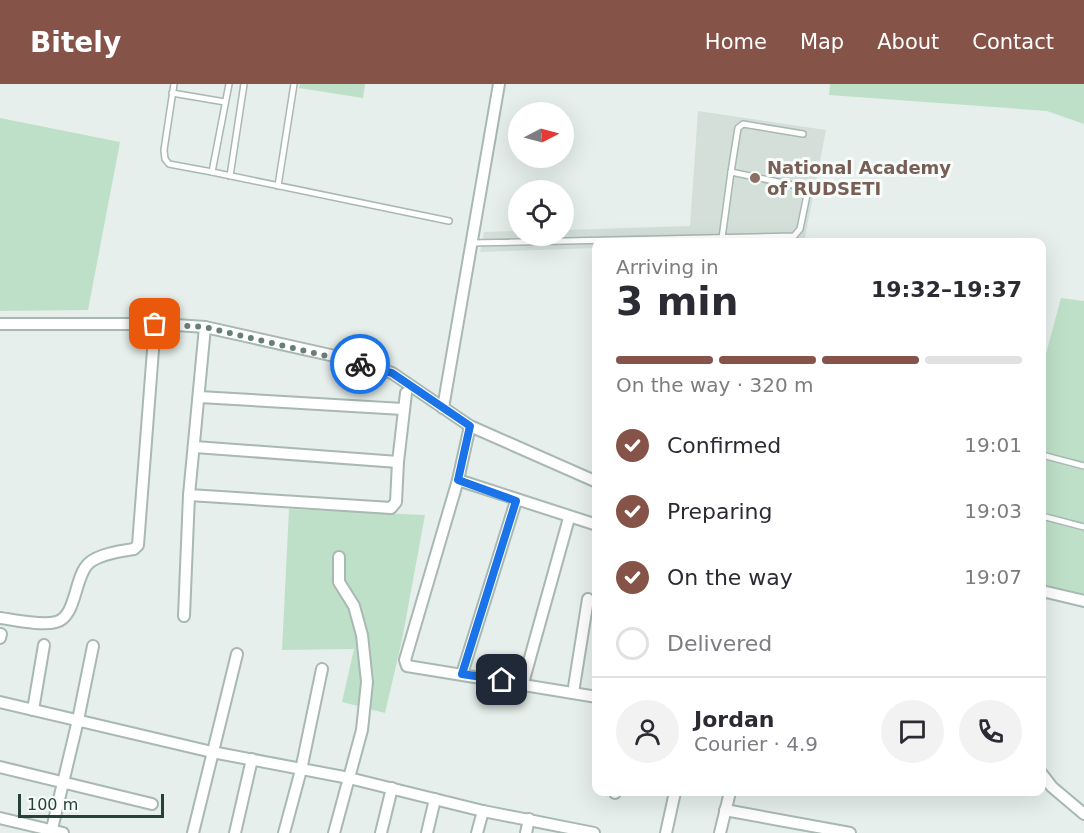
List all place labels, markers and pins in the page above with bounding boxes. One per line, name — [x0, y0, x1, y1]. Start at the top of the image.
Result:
place label: National Academy of RUDSETI — [767, 157, 951, 199]
marker: National Academy of RUDSETI — [748, 171, 762, 185]
pin — [129, 298, 180, 349]
pin — [476, 654, 527, 705]

